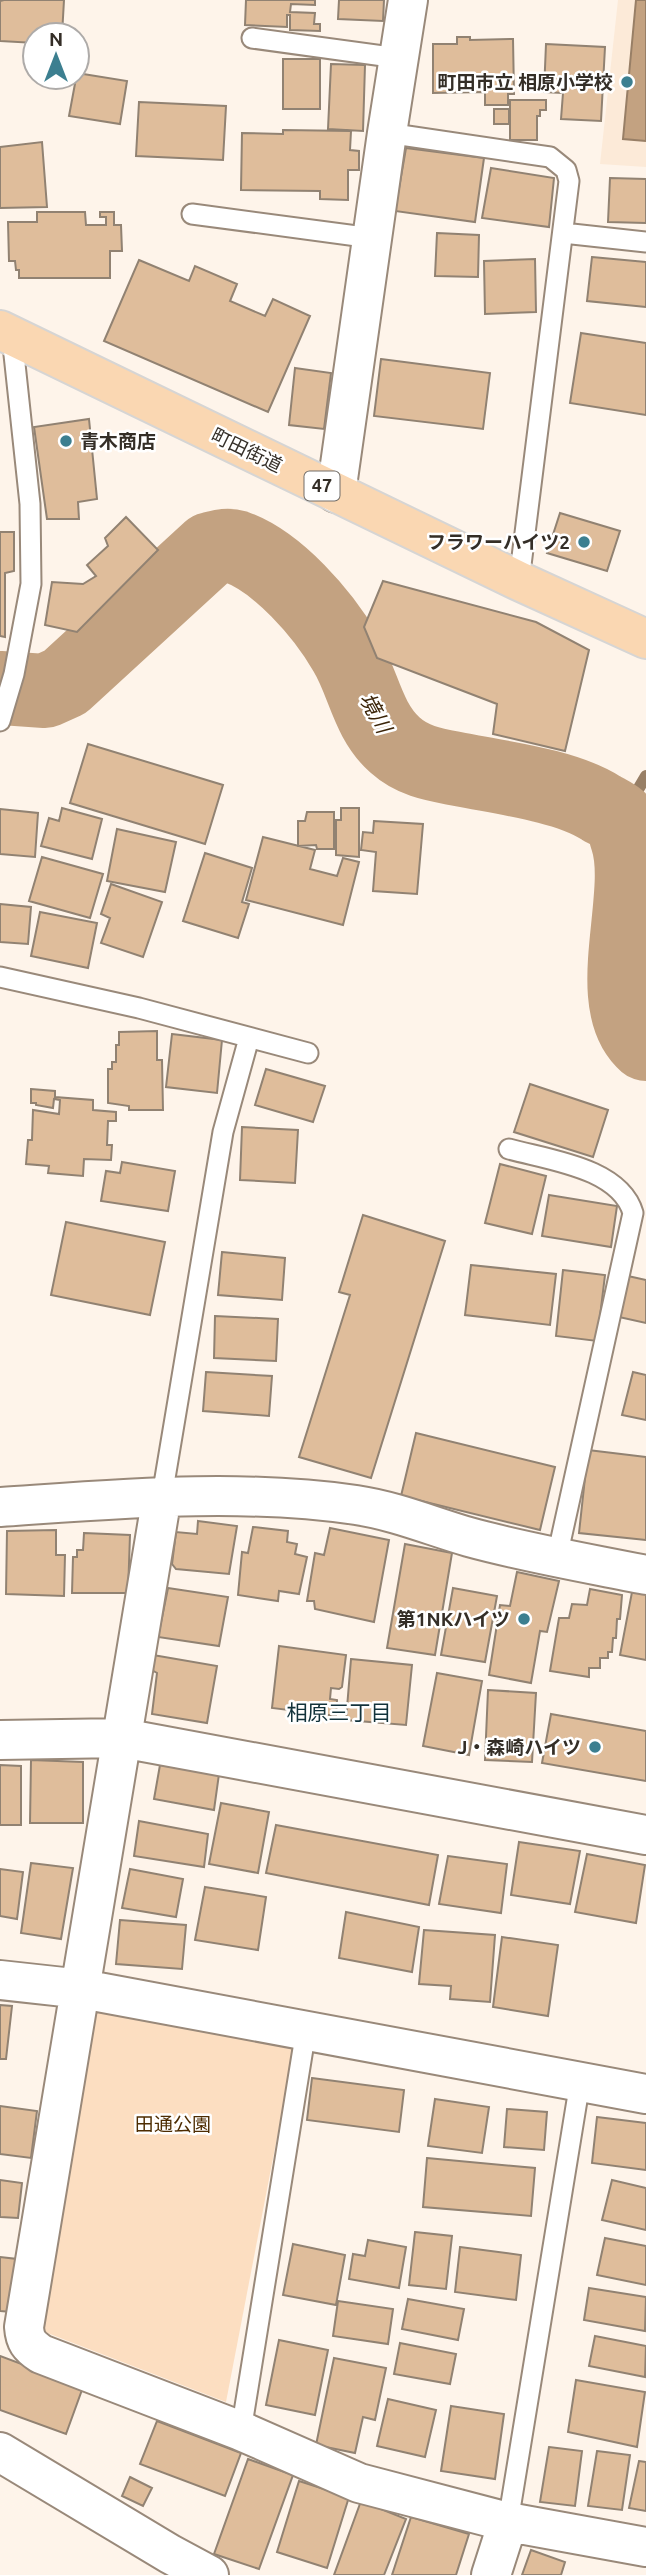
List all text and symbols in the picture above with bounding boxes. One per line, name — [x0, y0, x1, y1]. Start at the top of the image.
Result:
north arrow — [21, 21, 91, 91]
text: N — [49, 28, 63, 50]
place label: 町田市立 相原小学校 — [437, 71, 613, 93]
marker: 町田市立 相原小学校 — [619, 74, 635, 90]
street label: 町田街道 — [208, 423, 286, 477]
place label: 青木商店 — [80, 430, 156, 452]
marker: 青木商店 — [58, 433, 74, 449]
road number: 47 — [304, 472, 340, 500]
place label: フラワーハイツ2 — [427, 531, 570, 553]
marker: フラワーハイツ2 — [576, 534, 592, 550]
water label: 境川 — [355, 688, 398, 738]
place label: 第1NKハイツ — [397, 1608, 510, 1630]
marker: 第1NKハイツ — [516, 1611, 532, 1627]
district label: 相原三丁目 — [287, 1700, 392, 1724]
place label: J・森崎ハイツ — [457, 1736, 581, 1758]
marker: J・森崎ハイツ — [587, 1739, 603, 1755]
park label: 田通公園 — [135, 2113, 211, 2135]

